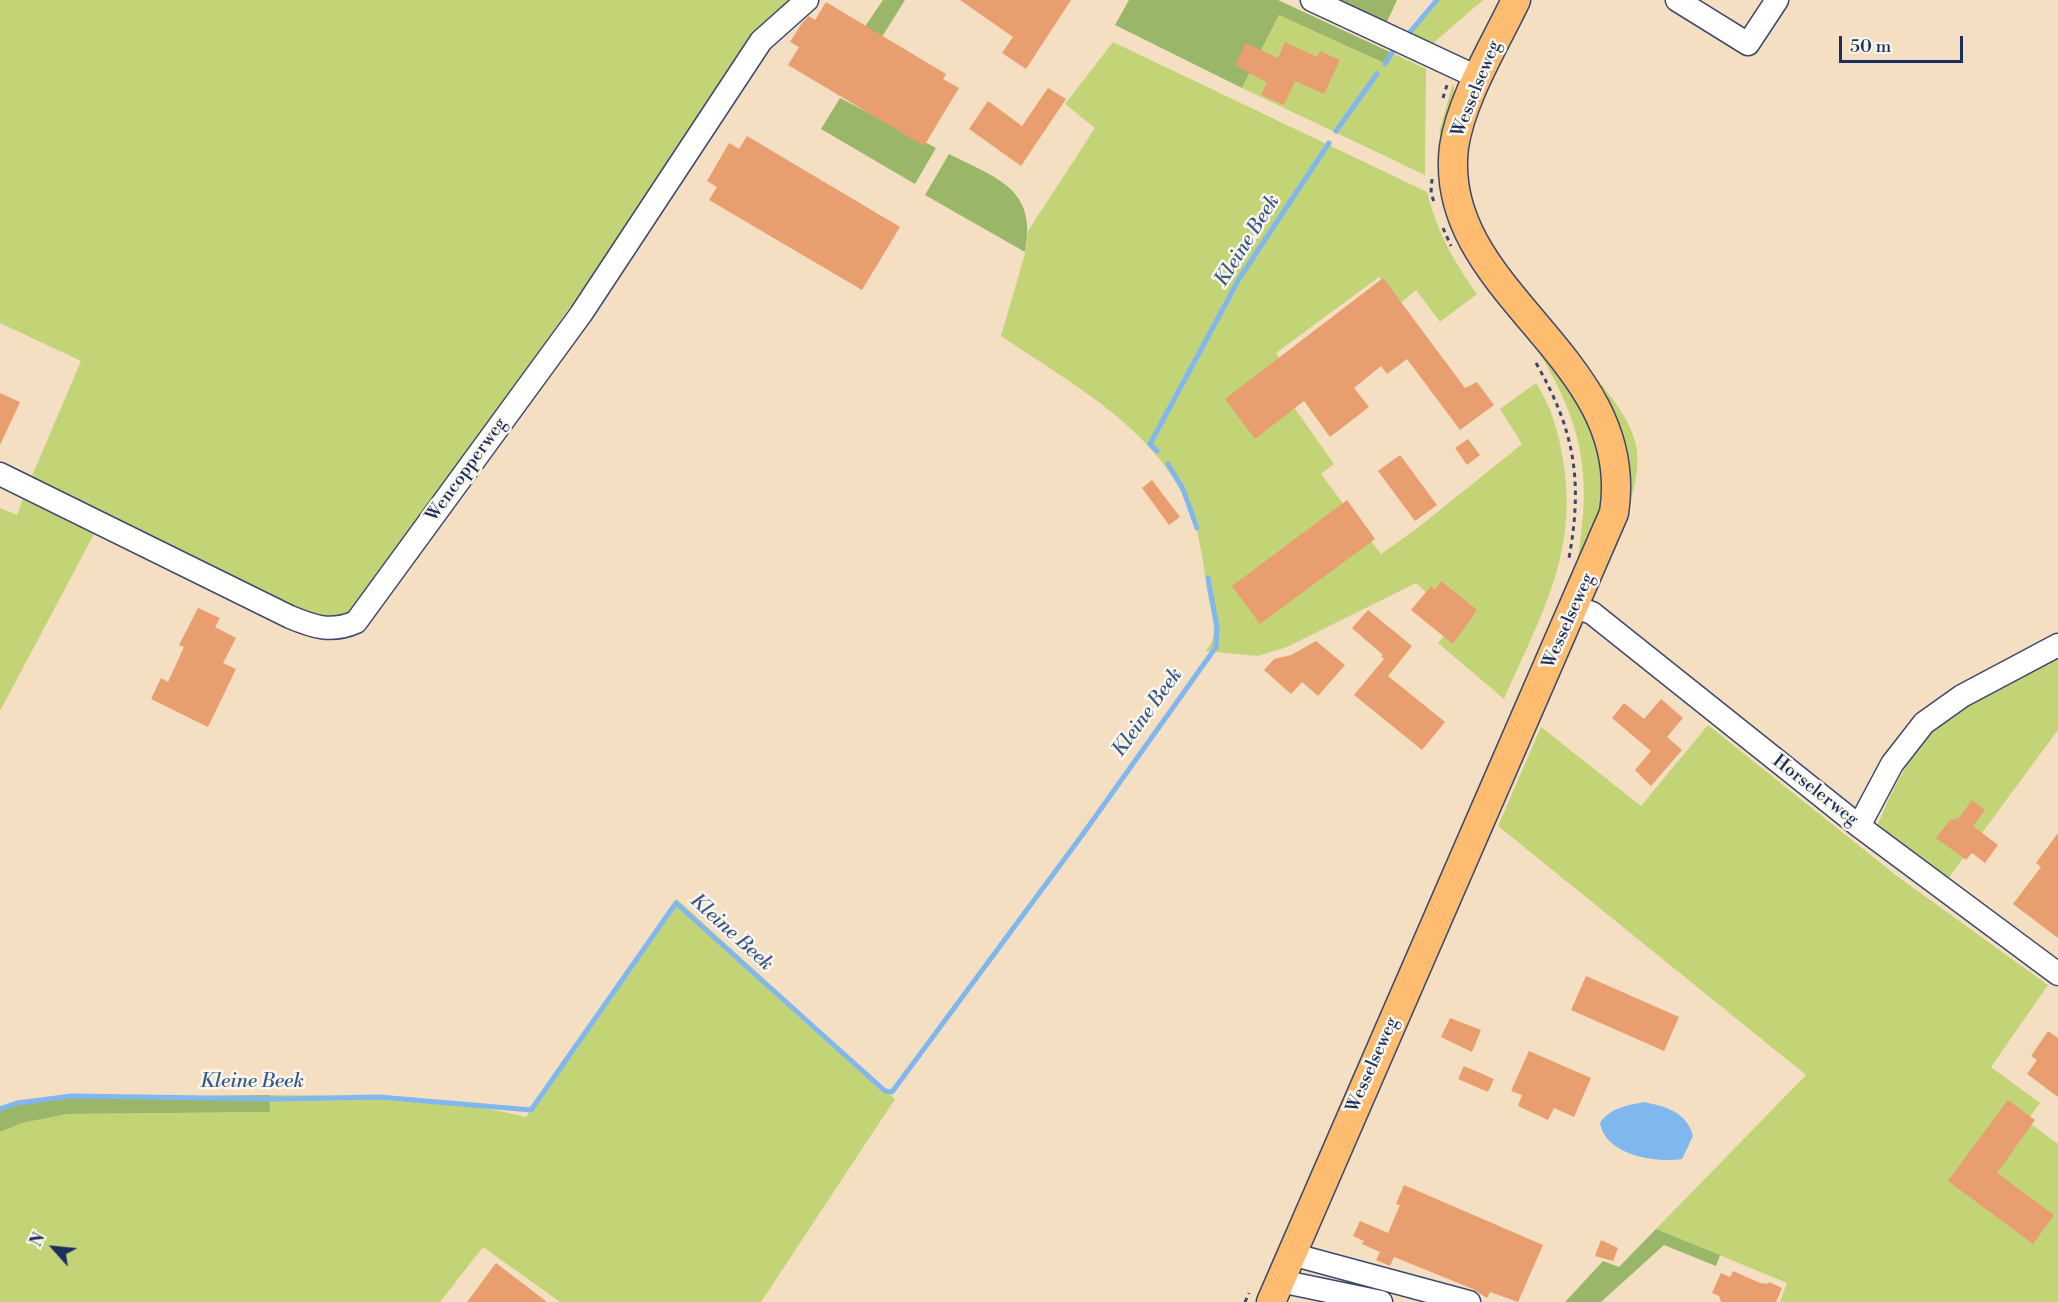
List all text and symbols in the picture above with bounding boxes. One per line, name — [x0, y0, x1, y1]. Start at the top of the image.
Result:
scale bar — [1842, 24, 1966, 62]
text: 50 m — [1850, 35, 1891, 58]
street label: Wesselseweg — [1448, 38, 1506, 140]
water label: Kleine Beek — [1210, 191, 1286, 291]
street label: Wencopperweg — [422, 414, 512, 526]
street label: Wesselseweg — [1538, 570, 1600, 672]
water label: Kleine Beek — [1108, 664, 1188, 762]
street label: Horselerweg — [1768, 751, 1862, 831]
water label: Kleine Beek — [684, 889, 778, 977]
street label: Wesselseweg — [1342, 1014, 1404, 1116]
water label: Kleine Beek — [200, 1070, 304, 1094]
north arrow — [24, 1218, 84, 1278]
text: N — [26, 1230, 50, 1250]

